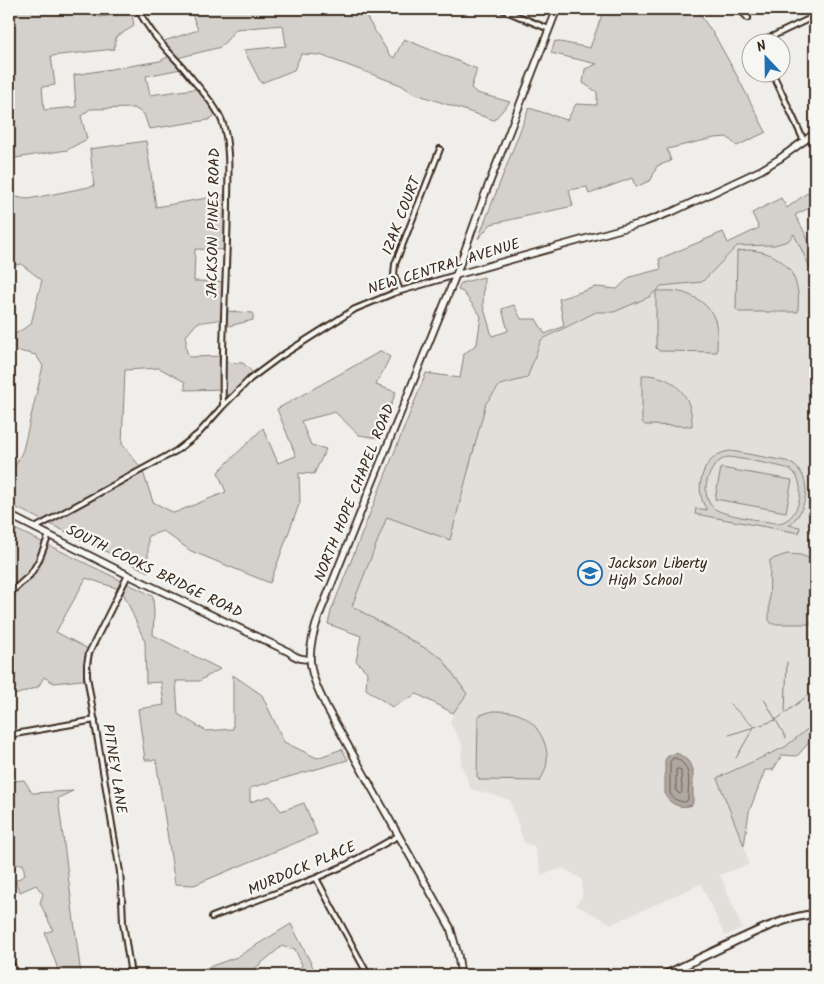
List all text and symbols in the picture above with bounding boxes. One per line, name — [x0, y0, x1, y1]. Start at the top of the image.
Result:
north arrow — [742, 32, 792, 82]
text: N — [753, 35, 770, 59]
street label: JACKSON PINES ROAD — [201, 148, 227, 298]
street label: IZAK COURT — [376, 172, 429, 259]
street label: NEW CENTRAL AVENUE — [365, 232, 524, 302]
street label: NORTH HOPE CHAPEL ROAD — [308, 400, 402, 586]
street label: SOUTH COOKS BRIDGE ROAD — [62, 519, 247, 625]
place label: Jackson Liberty High School — [608, 552, 708, 593]
school or university icon: Jackson Liberty High School — [577, 560, 603, 586]
street label: PITNEY LANE — [95, 722, 133, 817]
street label: MURDOCK PLACE — [244, 835, 361, 903]

